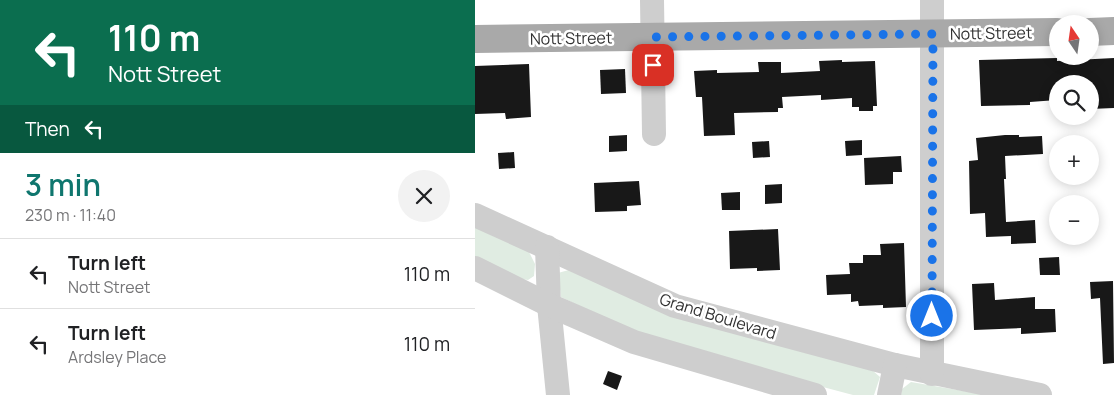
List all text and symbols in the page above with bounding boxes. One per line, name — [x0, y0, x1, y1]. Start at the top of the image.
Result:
text: 110 m — [108, 14, 200, 62]
north arrow — [1049, 15, 1099, 65]
map controls — [1049, 15, 1099, 245]
icon: left — [25, 20, 90, 85]
street label: Nott Street — [950, 21, 1032, 45]
street label: Nott Street — [530, 26, 612, 50]
pin — [632, 44, 674, 86]
icon: arrive — [639, 51, 667, 79]
text: Nott Street — [108, 59, 221, 89]
button: search — [1049, 75, 1099, 125]
icon: left — [80, 115, 108, 143]
text: Then — [25, 116, 70, 142]
button: + — [1049, 135, 1099, 185]
text: 3 min — [25, 164, 101, 205]
button: close — [398, 170, 450, 222]
button: − — [1049, 195, 1099, 245]
text: 230 m · 11:40 — [25, 204, 116, 226]
text: Turn left — [68, 250, 146, 276]
icon: left — [25, 260, 53, 288]
text: 110 m — [404, 261, 450, 287]
text: Nott Street — [68, 276, 150, 298]
street label: Grand Boulevard — [657, 288, 779, 344]
position arrow — [905, 289, 957, 341]
text: Turn left — [68, 320, 146, 346]
icon: left — [25, 330, 53, 358]
text: 110 m — [404, 331, 450, 357]
text: Ardsley Place — [68, 346, 166, 368]

